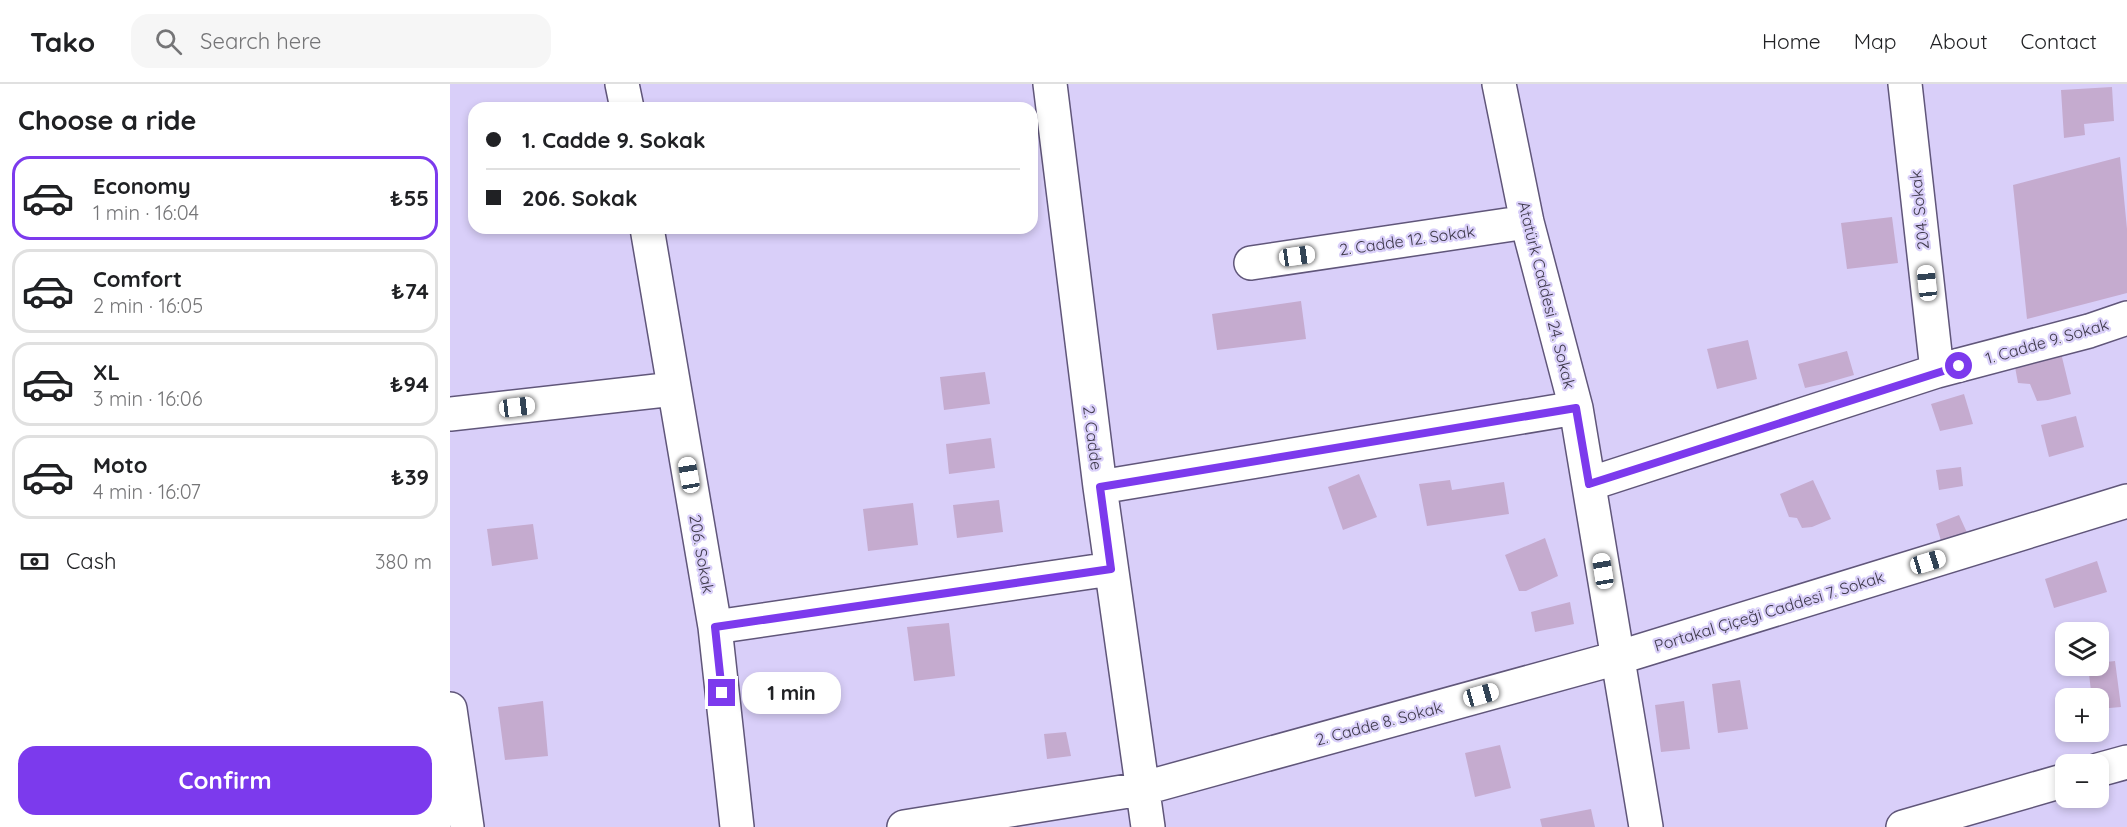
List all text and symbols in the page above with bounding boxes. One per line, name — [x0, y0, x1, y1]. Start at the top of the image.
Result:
search box — [131, 14, 551, 68]
text: Tako — [30, 24, 95, 59]
icon: search — [152, 25, 185, 58]
text: Search here — [200, 27, 322, 55]
text: Home — [1762, 28, 1821, 54]
text: Map — [1854, 28, 1897, 54]
text: About — [1930, 28, 1988, 54]
text: Contact — [2021, 28, 2097, 54]
text: Choose a ride — [18, 103, 196, 137]
text: 1. Cadde 9. Sokak — [522, 126, 705, 154]
street label: 204. Sokak — [1905, 169, 1933, 251]
icon: car — [21, 171, 75, 225]
text: Economy — [93, 172, 191, 200]
text: ₺55 — [390, 184, 429, 212]
text: 206. Sokak — [522, 184, 637, 212]
street label: Atatürk Caddesi 24. Sokak — [1514, 199, 1580, 391]
text: 1 min · 16:04 — [93, 200, 199, 225]
street label: 2. Cadde 12. Sokak — [1338, 221, 1476, 259]
car — [1278, 245, 1316, 267]
icon: car — [21, 264, 75, 318]
car — [1916, 264, 1938, 302]
text: Comfort — [93, 265, 182, 293]
text: ₺74 — [391, 277, 429, 305]
text: 2 min · 16:05 — [93, 293, 203, 318]
street label: 1. Cadde 9. Sokak — [1983, 314, 2111, 368]
route start — [1945, 352, 1972, 379]
icon: car — [21, 357, 75, 411]
text: XL — [93, 358, 120, 386]
text: ₺94 — [390, 370, 429, 398]
text: 3 min · 16:06 — [93, 386, 202, 411]
car — [498, 396, 536, 418]
street label: 2. Cadde — [1079, 405, 1107, 471]
icon: car — [21, 450, 75, 504]
text: Moto — [93, 451, 147, 479]
car — [677, 456, 701, 494]
text: ₺39 — [391, 463, 429, 491]
text: 4 min · 16:07 — [93, 479, 201, 504]
street label: 206. Sokak — [685, 513, 719, 595]
icon: cash — [18, 545, 51, 578]
text: Cash — [66, 547, 117, 575]
car — [1908, 548, 1948, 576]
text: 380 m — [375, 549, 432, 574]
car — [1591, 552, 1615, 590]
street label: Portakal Çiçeği Caddesi 7. Sokak — [1652, 566, 1886, 656]
map controls — [2055, 622, 2109, 808]
button: layers — [2055, 622, 2109, 676]
callout: 1 min — [743, 672, 842, 714]
route end — [708, 679, 735, 706]
text: 1 min — [767, 680, 816, 705]
car — [1461, 681, 1501, 709]
button: + — [2055, 688, 2109, 742]
street label: 2. Cadde 8. Sokak — [1313, 696, 1445, 750]
button: Confirm — [18, 746, 432, 815]
button: − — [2055, 754, 2109, 808]

